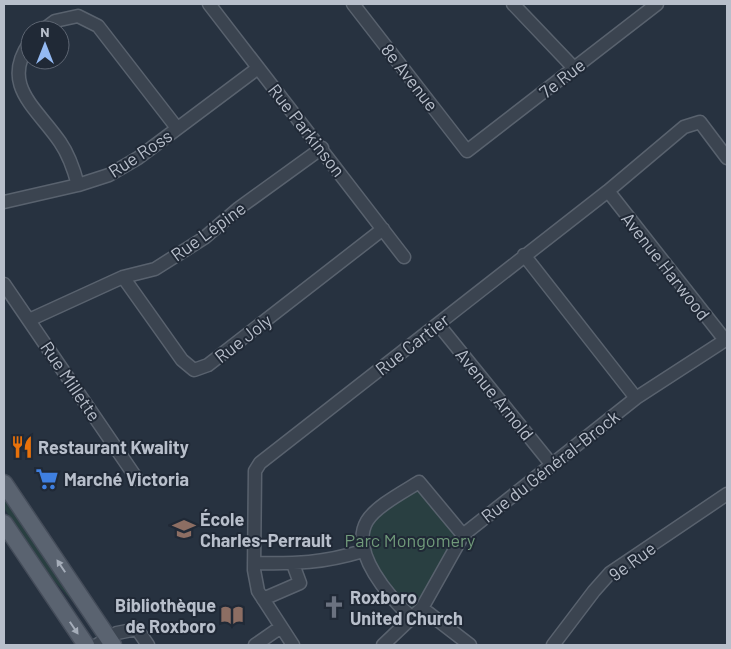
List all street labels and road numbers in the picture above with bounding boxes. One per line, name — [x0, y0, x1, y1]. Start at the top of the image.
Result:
street label: 8e Avenue — [377, 39, 443, 115]
street label: 7e Rue — [535, 53, 589, 103]
street label: Rue Parkinson — [264, 79, 350, 181]
street label: Rue Ross — [104, 124, 176, 182]
street label: Rue Lépine — [166, 196, 250, 266]
street label: Avenue Harwood — [617, 208, 715, 324]
street label: Rue Cartier — [371, 308, 454, 380]
street label: Rue Joly — [210, 309, 276, 367]
street label: Rue Millette — [36, 337, 106, 425]
street label: Avenue Arnold — [451, 344, 539, 444]
street label: Rue du Général-Brock — [476, 405, 624, 527]
street label: 9e Rue — [604, 537, 660, 585]

